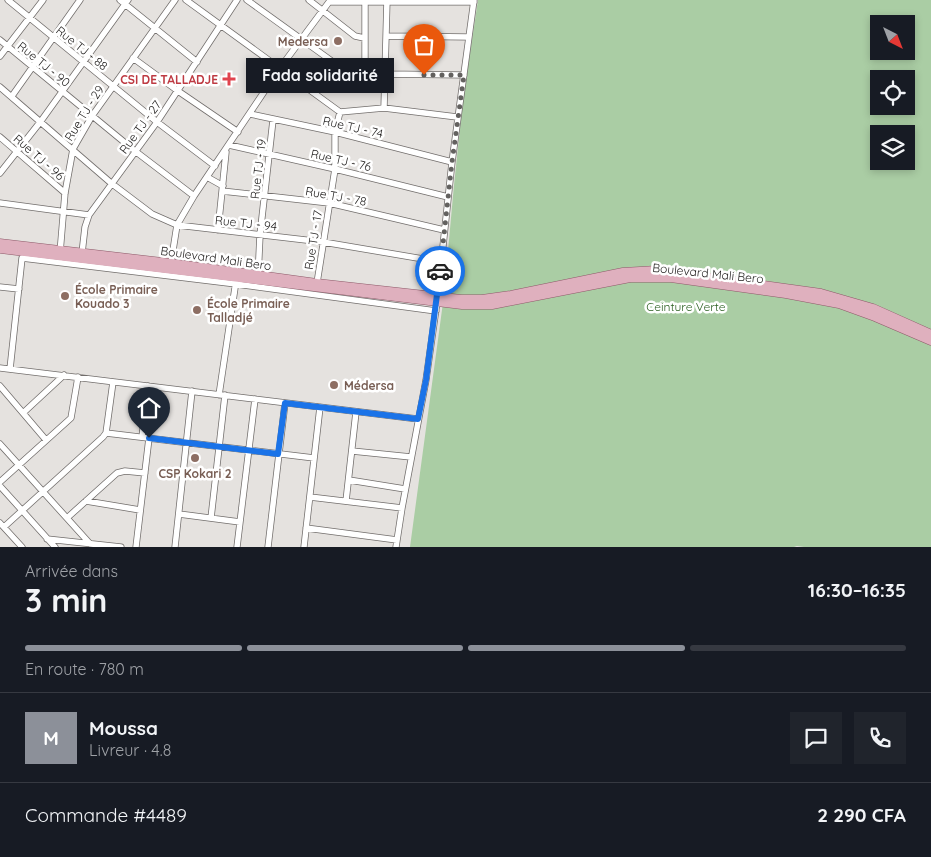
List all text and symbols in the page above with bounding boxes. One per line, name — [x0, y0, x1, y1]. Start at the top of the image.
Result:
north arrow — [870, 15, 915, 60]
map controls — [870, 15, 915, 170]
street label: Rue TJ - 88 — [53, 23, 111, 73]
pin — [403, 24, 445, 75]
icon: bag — [410, 31, 438, 59]
place label: Medersa — [278, 34, 328, 49]
marker: Medersa — [332, 35, 344, 47]
street label: Rue TJ - 90 — [15, 38, 73, 90]
callout: Fada solidarité — [246, 58, 394, 92]
text: Fada solidarité — [262, 65, 378, 85]
button: locate — [870, 70, 915, 115]
place label: CSI DE TALLADJE — [120, 72, 218, 87]
marker: CSI DE TALLADJE — [222, 72, 236, 86]
street label: Rue TJ - 29 — [61, 82, 107, 144]
street label: Rue TJ - 27 — [116, 98, 164, 156]
street label: Rue TJ - 74 — [321, 113, 385, 141]
button: layers — [870, 125, 915, 170]
street label: Rue TJ - 96 — [10, 131, 68, 184]
street label: Rue TJ - 19 — [247, 138, 269, 200]
street label: Rue TJ - 76 — [309, 146, 373, 174]
street label: Rue TJ - 78 — [304, 183, 368, 209]
street label: Rue TJ - 17 — [301, 209, 325, 271]
street label: Rue TJ - 94 — [214, 212, 278, 234]
street label: Boulevard Mali Bero — [160, 243, 272, 273]
courier — [415, 246, 465, 296]
icon: car — [426, 257, 454, 285]
street label: Boulevard Mali Bero — [652, 260, 764, 286]
place label: École Primaire Kouado 3 — [75, 282, 158, 311]
marker: École Primaire Kouado 3 — [59, 290, 71, 302]
place label: École Primaire Talladjé — [207, 296, 290, 325]
park label: Ceinture Verte — [646, 299, 726, 314]
marker: École Primaire Talladjé — [191, 304, 203, 316]
place label: Médersa — [344, 378, 394, 393]
marker: Médersa — [328, 379, 340, 391]
pin — [128, 387, 170, 438]
icon: home — [135, 394, 163, 422]
marker: CSP Kokari 2 — [189, 452, 201, 464]
place label: CSP Kokari 2 — [159, 466, 232, 481]
text: Arrivée dans — [25, 561, 118, 581]
text: 16:30–16:35 — [808, 578, 906, 602]
text: 3 min — [25, 580, 107, 620]
text: En route · 780 m — [25, 659, 144, 679]
button: chat — [790, 712, 842, 764]
button: phone — [854, 712, 906, 764]
text: Moussa — [89, 716, 158, 740]
text: M — [43, 726, 59, 750]
text: Livreur · 4.8 — [89, 740, 171, 760]
text: Commande #4489 — [25, 803, 187, 827]
text: 2 290 CFA — [817, 803, 906, 827]

